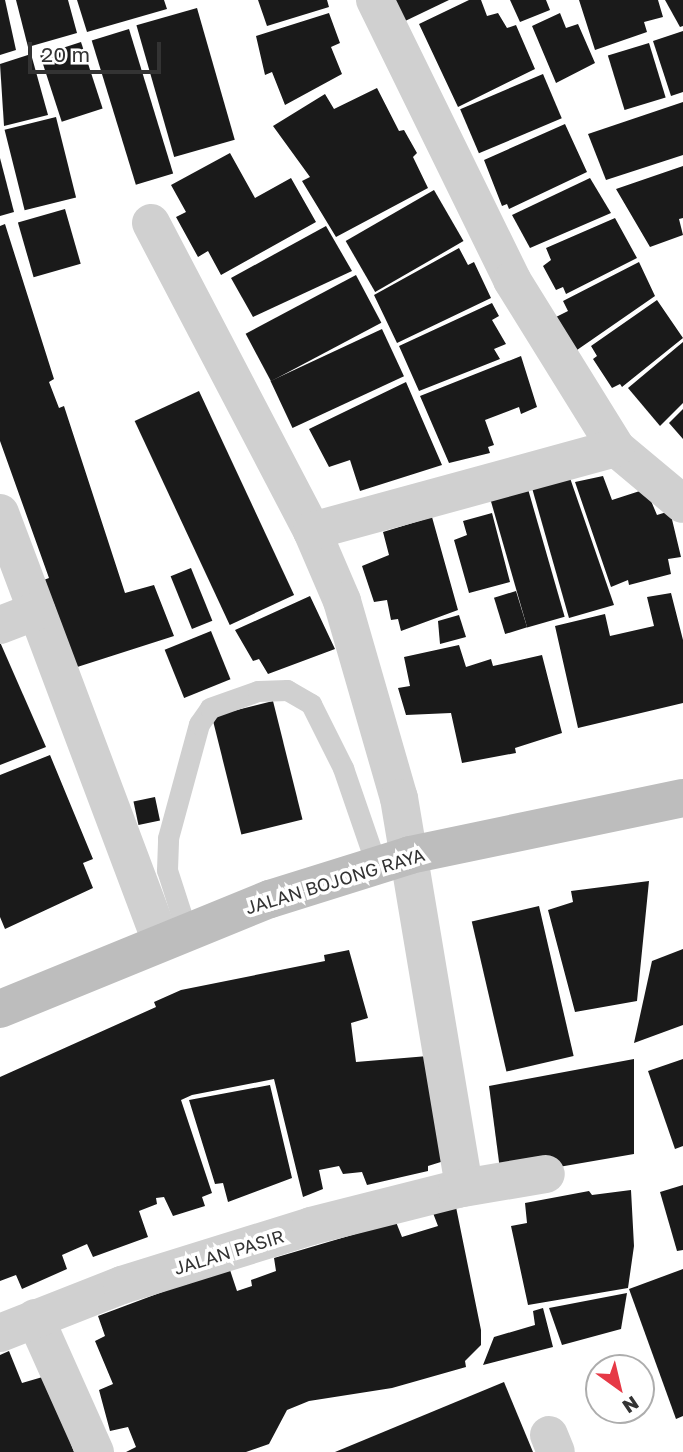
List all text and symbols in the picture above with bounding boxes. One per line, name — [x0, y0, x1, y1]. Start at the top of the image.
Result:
scale bar — [32, 28, 164, 72]
text: 20 m — [41, 41, 90, 67]
street label: JALAN BOJONG RAYA — [243, 843, 427, 919]
street label: JALAN PASIR — [171, 1225, 287, 1279]
north arrow — [585, 1354, 655, 1424]
text: N — [618, 1392, 643, 1419]

